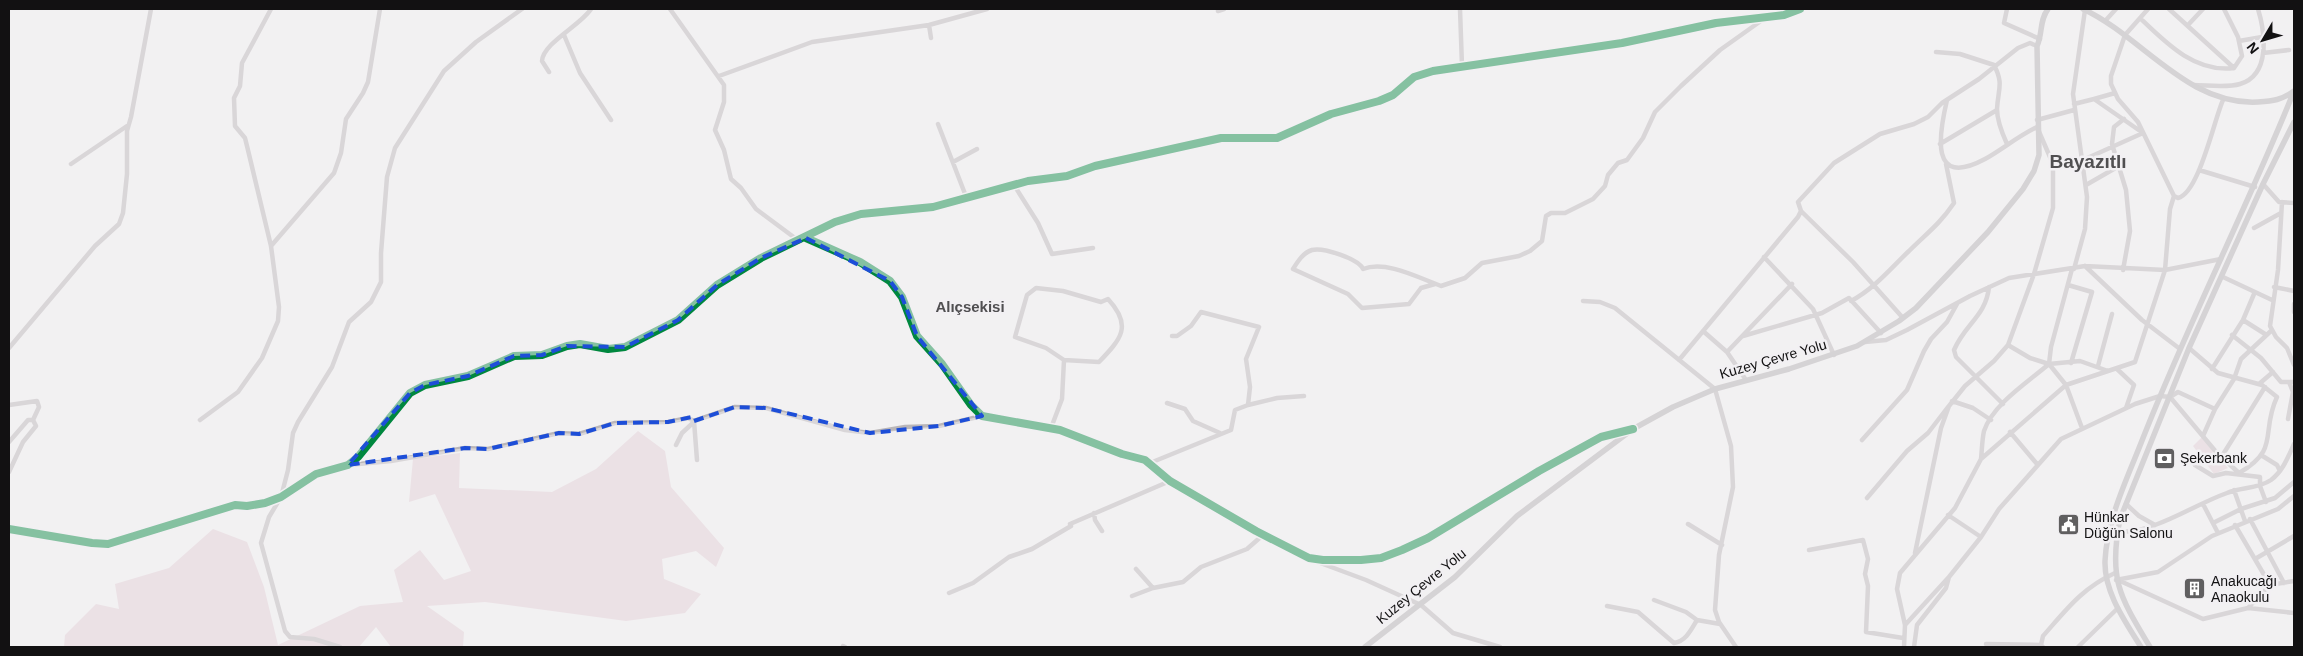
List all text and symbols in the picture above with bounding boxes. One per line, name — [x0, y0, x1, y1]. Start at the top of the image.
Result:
north arrow — [2238, 15, 2288, 65]
text: N — [2243, 39, 2262, 57]
district label: Bayazıtlı — [2049, 151, 2127, 172]
district label: Alıçsekisi — [935, 298, 1005, 315]
street label: Kuzey Çevre Yolu — [1718, 336, 1828, 382]
bank icon: Şekerbank — [2152, 446, 2176, 470]
place label: Şekerbank — [2180, 450, 2248, 466]
place label: Hünkar Düğün Salonu — [2084, 509, 2173, 541]
public building icon: Hünkar Düğün Salonu — [2056, 513, 2080, 537]
street label: Kuzey Çevre Yolu — [1373, 545, 1469, 627]
place label: Anakucağı Anaokulu — [2211, 573, 2277, 605]
building icon: Anakucağı Anaokulu — [2183, 577, 2207, 601]

